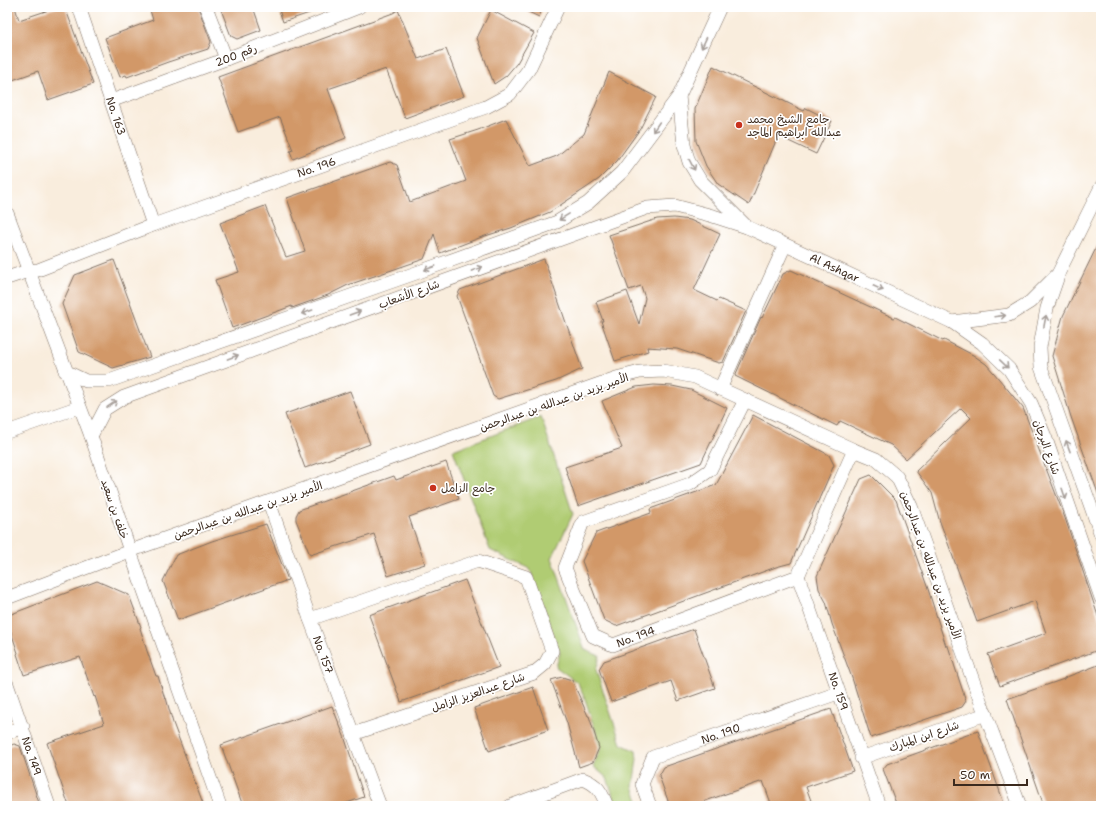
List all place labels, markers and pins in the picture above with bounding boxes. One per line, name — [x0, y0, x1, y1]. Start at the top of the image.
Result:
place label: جامع الشيخ محمد عبدالله ابراهيم الماجد — [747, 112, 841, 141]
marker: جامع الشيخ محمد عبدالله ابراهيم الماجد — [734, 120, 744, 130]
place label: جامع الزامل — [441, 481, 495, 497]
marker: جامع الزامل — [428, 483, 438, 493]

